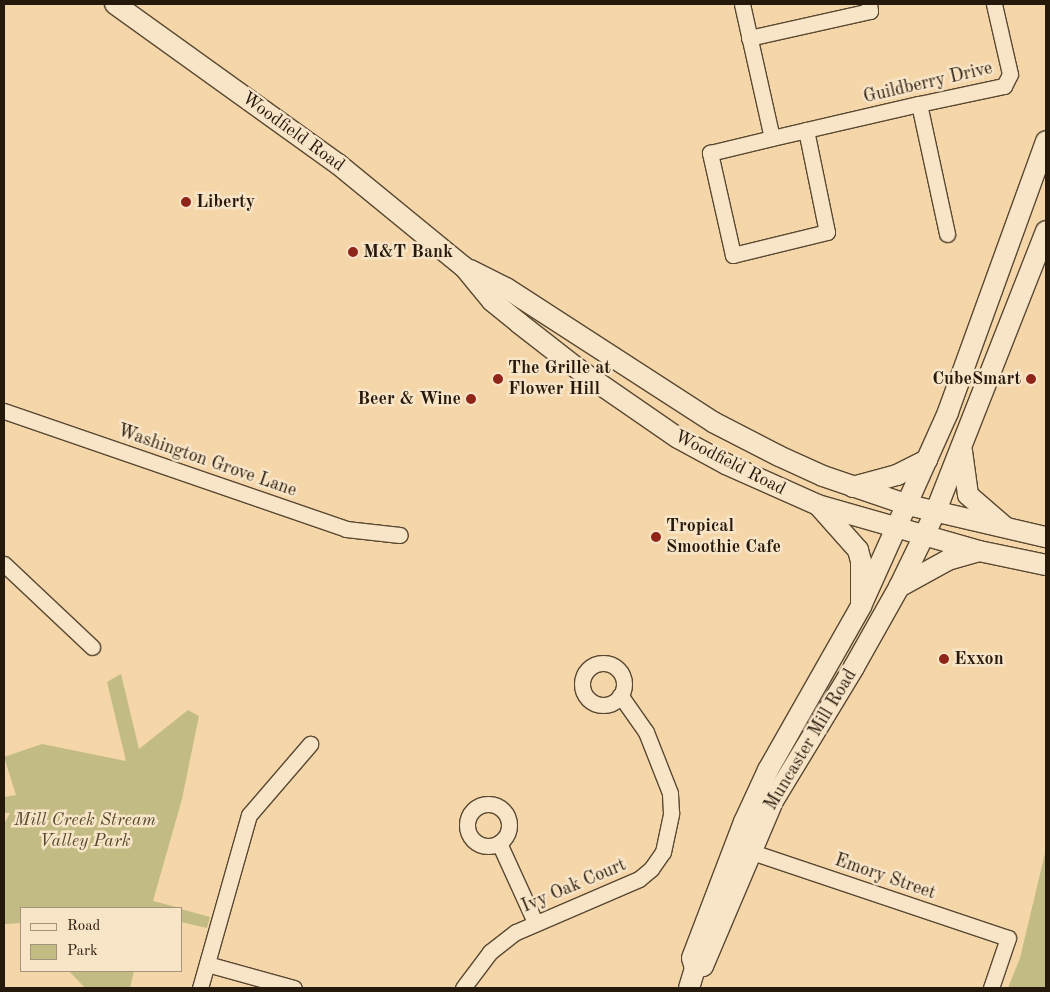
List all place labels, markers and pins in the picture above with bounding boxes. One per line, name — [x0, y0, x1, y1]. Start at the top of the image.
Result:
place label: Liberty — [196, 191, 255, 213]
marker: Liberty — [180, 196, 192, 208]
place label: M&T Bank — [363, 241, 453, 263]
marker: M&T Bank — [347, 246, 359, 258]
place label: The Grille at Flower Hill — [508, 358, 611, 400]
place label: CubeSmart — [932, 368, 1021, 390]
marker: The Grille at Flower Hill — [492, 373, 504, 385]
marker: CubeSmart — [1025, 373, 1037, 385]
place label: Beer & Wine — [357, 388, 461, 410]
marker: Beer & Wine — [465, 393, 477, 405]
place label: Tropical Smoothie Cafe — [666, 516, 781, 558]
marker: Tropical Smoothie Cafe — [650, 531, 662, 543]
place label: Exxon — [954, 648, 1004, 670]
marker: Exxon — [938, 653, 950, 665]

